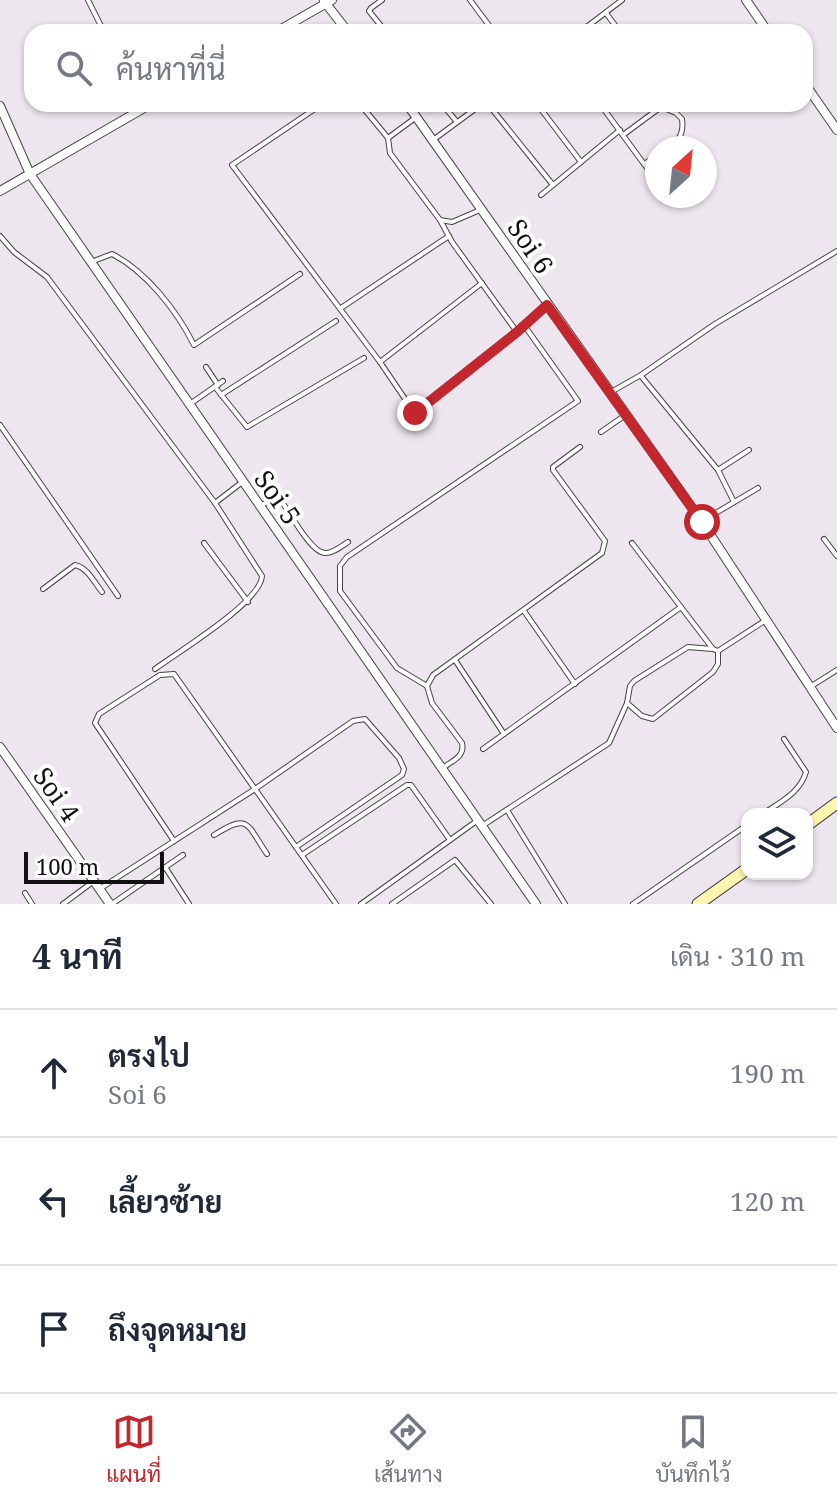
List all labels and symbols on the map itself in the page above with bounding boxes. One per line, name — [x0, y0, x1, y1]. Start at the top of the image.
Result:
north arrow — [645, 136, 717, 208]
street label: Soi 6 — [500, 212, 562, 280]
route end — [397, 395, 433, 431]
street label: Soi 5 — [246, 463, 310, 531]
route start — [684, 504, 720, 540]
street label: Soi 4 — [25, 760, 89, 829]
scale bar — [24, 848, 164, 884]

